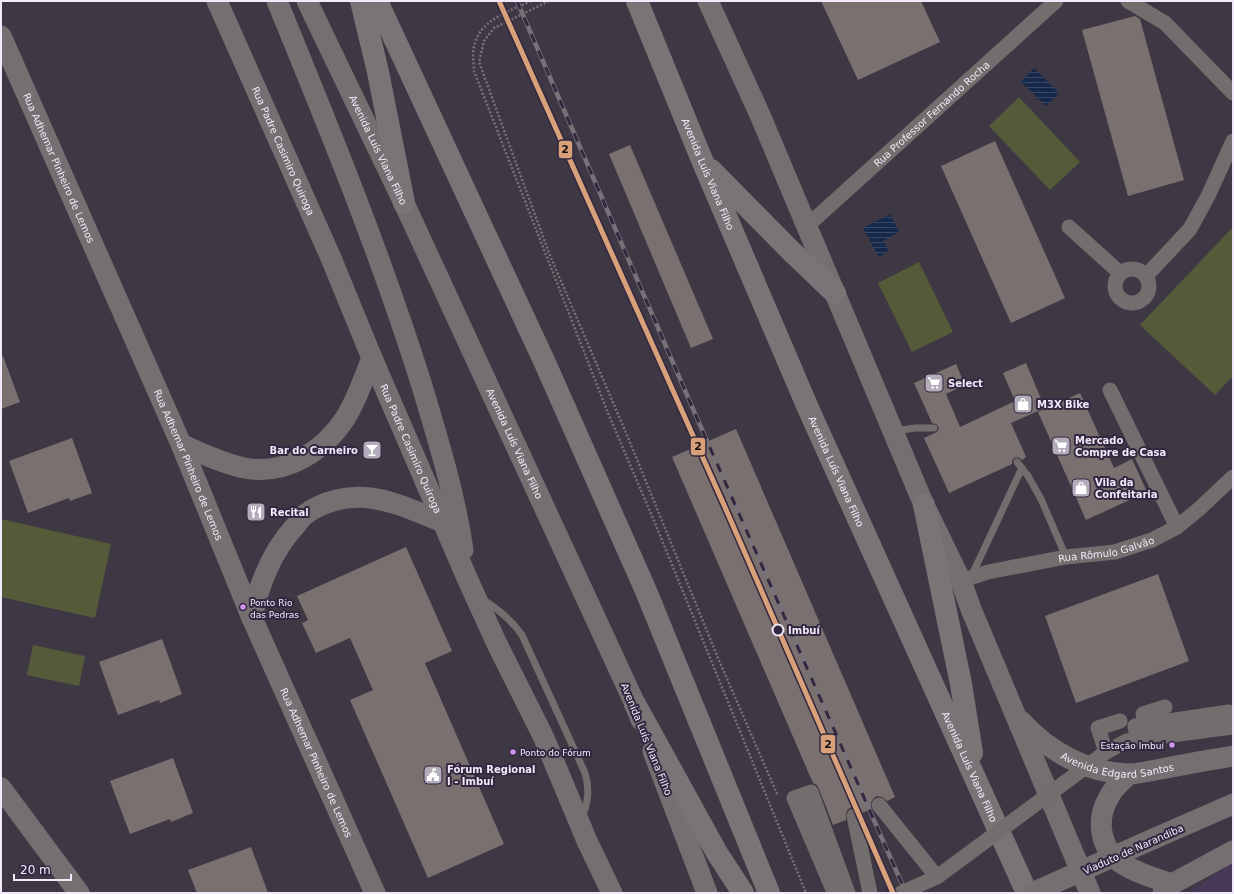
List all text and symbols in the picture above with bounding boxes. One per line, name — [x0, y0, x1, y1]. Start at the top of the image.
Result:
street label: Rua Professor Fernando Rocha — [872, 59, 992, 169]
street label: Rua Padre Casimiro Quiroga — [250, 85, 316, 217]
street label: Rua Adhemar Pinheiro de Lemos — [21, 91, 97, 245]
street label: Avenida Luís Viana Filho — [347, 93, 409, 207]
street label: Avenida Luís Viana Filho — [679, 116, 736, 232]
line badge: 2 — [558, 140, 573, 159]
text: 2 — [561, 143, 569, 156]
supermarket icon: Select — [923, 372, 945, 394]
place label: Select — [948, 378, 983, 389]
street label: Rua Padre Casimiro Quiroga — [378, 382, 443, 515]
street label: Avenida Luís Viana Filho — [484, 387, 545, 501]
street label: Rua Adhemar Pinheiro de Lemos — [152, 388, 225, 542]
shop icon: M3X Bike — [1012, 393, 1034, 415]
place label: M3X Bike — [1037, 399, 1090, 410]
street label: Avenida Luís Viana Filho — [806, 414, 866, 529]
supermarket icon: Mercado Compre de Casa — [1050, 435, 1072, 457]
place label: Mercado Compre de Casa — [1075, 435, 1166, 458]
line badge: 2 — [690, 437, 706, 456]
bar icon: Bar do Carneiro — [361, 439, 383, 461]
text: 2 — [694, 440, 702, 453]
place label: Bar do Carneiro — [270, 445, 358, 456]
shop icon: Vila da Confeitaria — [1070, 477, 1092, 499]
place label: Vila da Confeitaria — [1095, 477, 1158, 500]
restaurant icon: Recital — [245, 501, 267, 523]
place label: Recital — [270, 507, 309, 518]
street label: Rua Rômulo Galvão — [1057, 535, 1156, 564]
place label: Ponto Rio das Pedras — [250, 598, 299, 620]
marker: Ponto Rio das Pedras — [238, 602, 248, 612]
marker: Imbuí — [771, 623, 785, 637]
place label: Imbuí — [788, 625, 820, 636]
street label: Avenida Luís Viana Filho — [619, 681, 674, 797]
street label: Rua Adhemar Pinheiro de Lemos — [278, 686, 354, 839]
street label: Avenida Luís Viana Filho — [940, 710, 999, 824]
line badge: 2 — [820, 734, 836, 754]
text: 2 — [824, 738, 832, 751]
marker: Estação Imbuí — [1167, 740, 1177, 750]
place label: Estação Imbuí — [1100, 741, 1164, 751]
marker: Ponto do Fórum — [508, 747, 518, 757]
place label: Ponto do Fórum — [520, 748, 591, 758]
street label: Avenida Edgard Santos — [1059, 750, 1175, 780]
public building icon: Fórum Regional I - Imbuí — [422, 764, 444, 786]
place label: Fórum Regional I - Imbuí — [447, 764, 535, 787]
street label: Viaduto de Narandiba — [1081, 822, 1185, 877]
scale bar — [14, 856, 71, 882]
text: 20 m — [20, 863, 51, 877]

